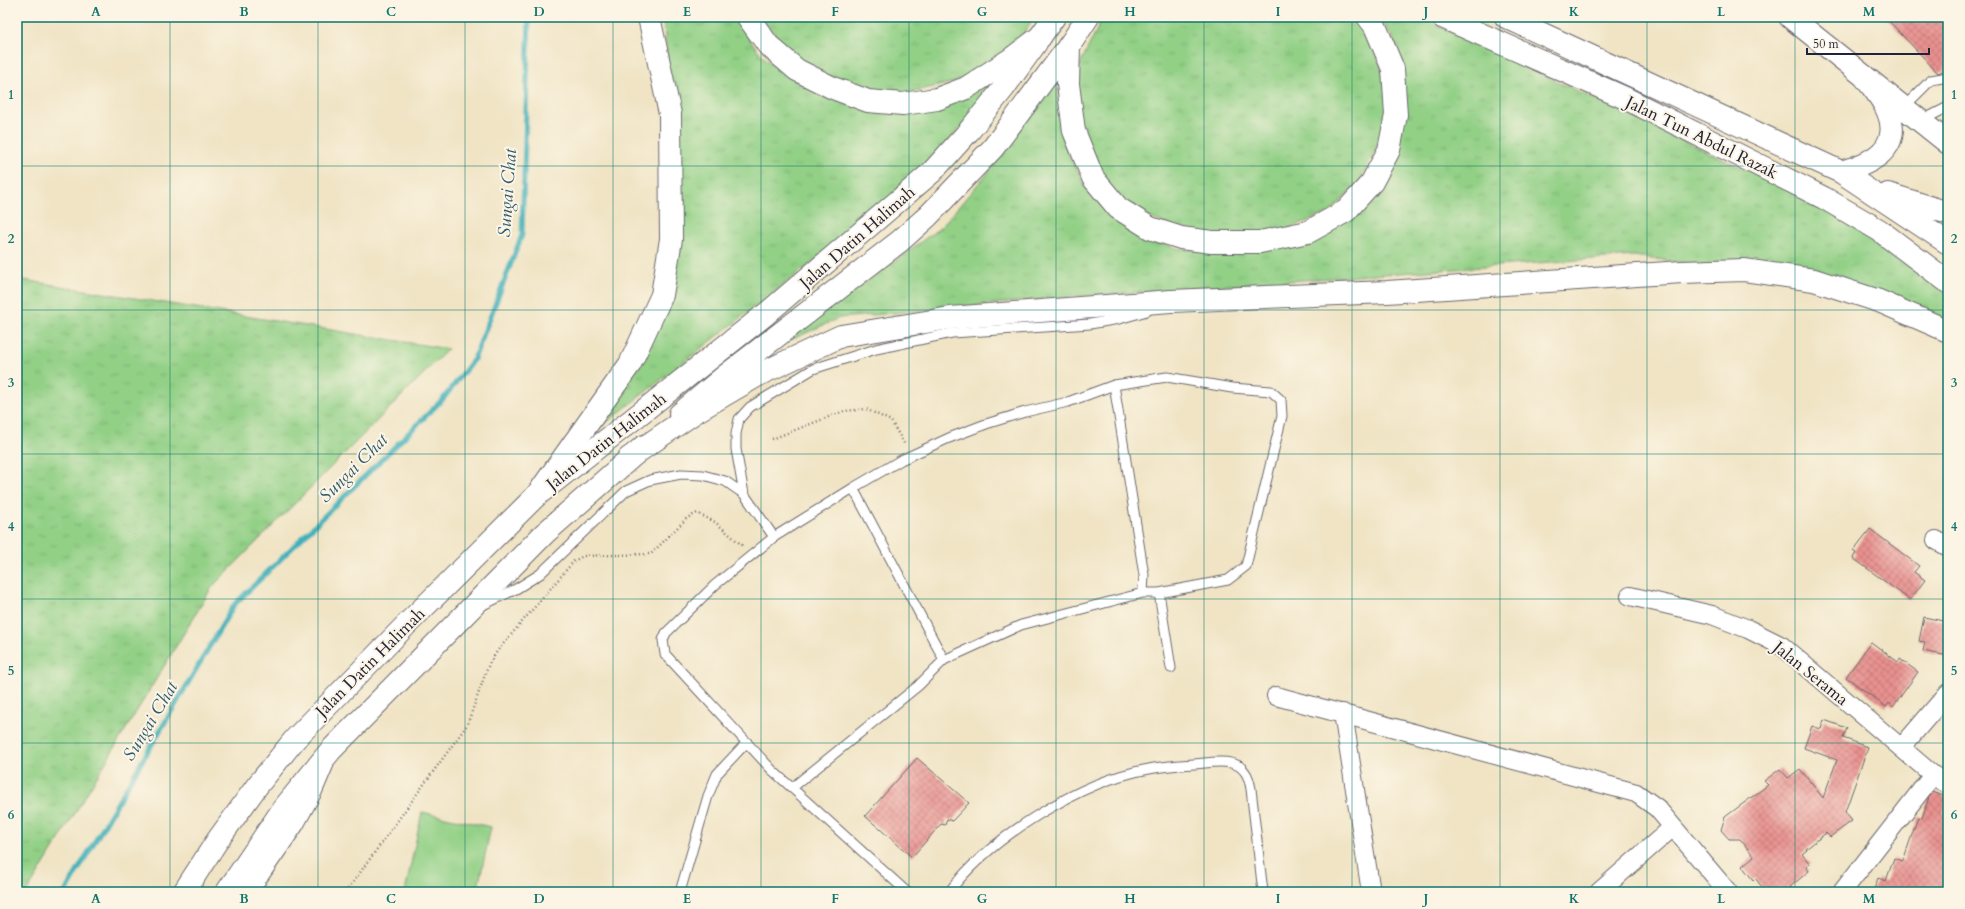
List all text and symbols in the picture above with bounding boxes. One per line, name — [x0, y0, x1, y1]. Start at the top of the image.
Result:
text: A — [91, 3, 101, 21]
text: B — [239, 3, 249, 21]
text: C — [386, 3, 396, 21]
text: D — [533, 3, 545, 21]
text: E — [683, 3, 691, 21]
text: F — [831, 3, 839, 21]
text: G — [977, 3, 988, 21]
text: H — [1124, 3, 1136, 21]
text: I — [1275, 3, 1281, 21]
text: J — [1422, 3, 1429, 21]
text: K — [1569, 3, 1580, 21]
text: L — [1717, 3, 1726, 21]
text: M — [1863, 3, 1876, 21]
scale bar — [1807, 30, 1929, 56]
text: 50 m — [1813, 36, 1840, 52]
text: 1 — [8, 86, 14, 104]
text: 1 — [1951, 86, 1957, 104]
street label: Jalan Tun Abdul Razak — [1619, 89, 1783, 185]
water label: Sungai Chat — [492, 147, 523, 238]
street label: Jalan Datin Halimah — [792, 180, 921, 296]
text: 2 — [8, 230, 15, 248]
text: 2 — [1951, 230, 1958, 248]
text: 3 — [8, 374, 15, 392]
text: 3 — [1951, 374, 1958, 392]
street label: Jalan Datin Halimah — [539, 387, 672, 497]
water label: Sungai Chat — [313, 428, 394, 509]
text: 4 — [8, 518, 15, 536]
text: 4 — [1951, 518, 1958, 536]
street label: Jalan Datin Halimah — [308, 602, 431, 724]
street label: Jalan Serama — [1766, 634, 1854, 711]
text: 5 — [8, 662, 14, 680]
text: 5 — [1951, 662, 1957, 680]
water label: Sungai Chat — [117, 676, 184, 766]
text: 6 — [8, 806, 15, 824]
text: 6 — [1951, 806, 1958, 824]
text: A — [91, 890, 101, 908]
text: B — [239, 890, 249, 908]
text: C — [386, 890, 396, 908]
text: D — [533, 890, 545, 908]
text: E — [683, 890, 691, 908]
text: F — [831, 890, 839, 908]
text: G — [977, 890, 988, 908]
text: H — [1124, 890, 1136, 908]
text: I — [1275, 890, 1281, 908]
text: J — [1422, 890, 1429, 908]
text: K — [1569, 890, 1580, 908]
text: L — [1717, 890, 1726, 908]
text: M — [1863, 890, 1876, 908]

